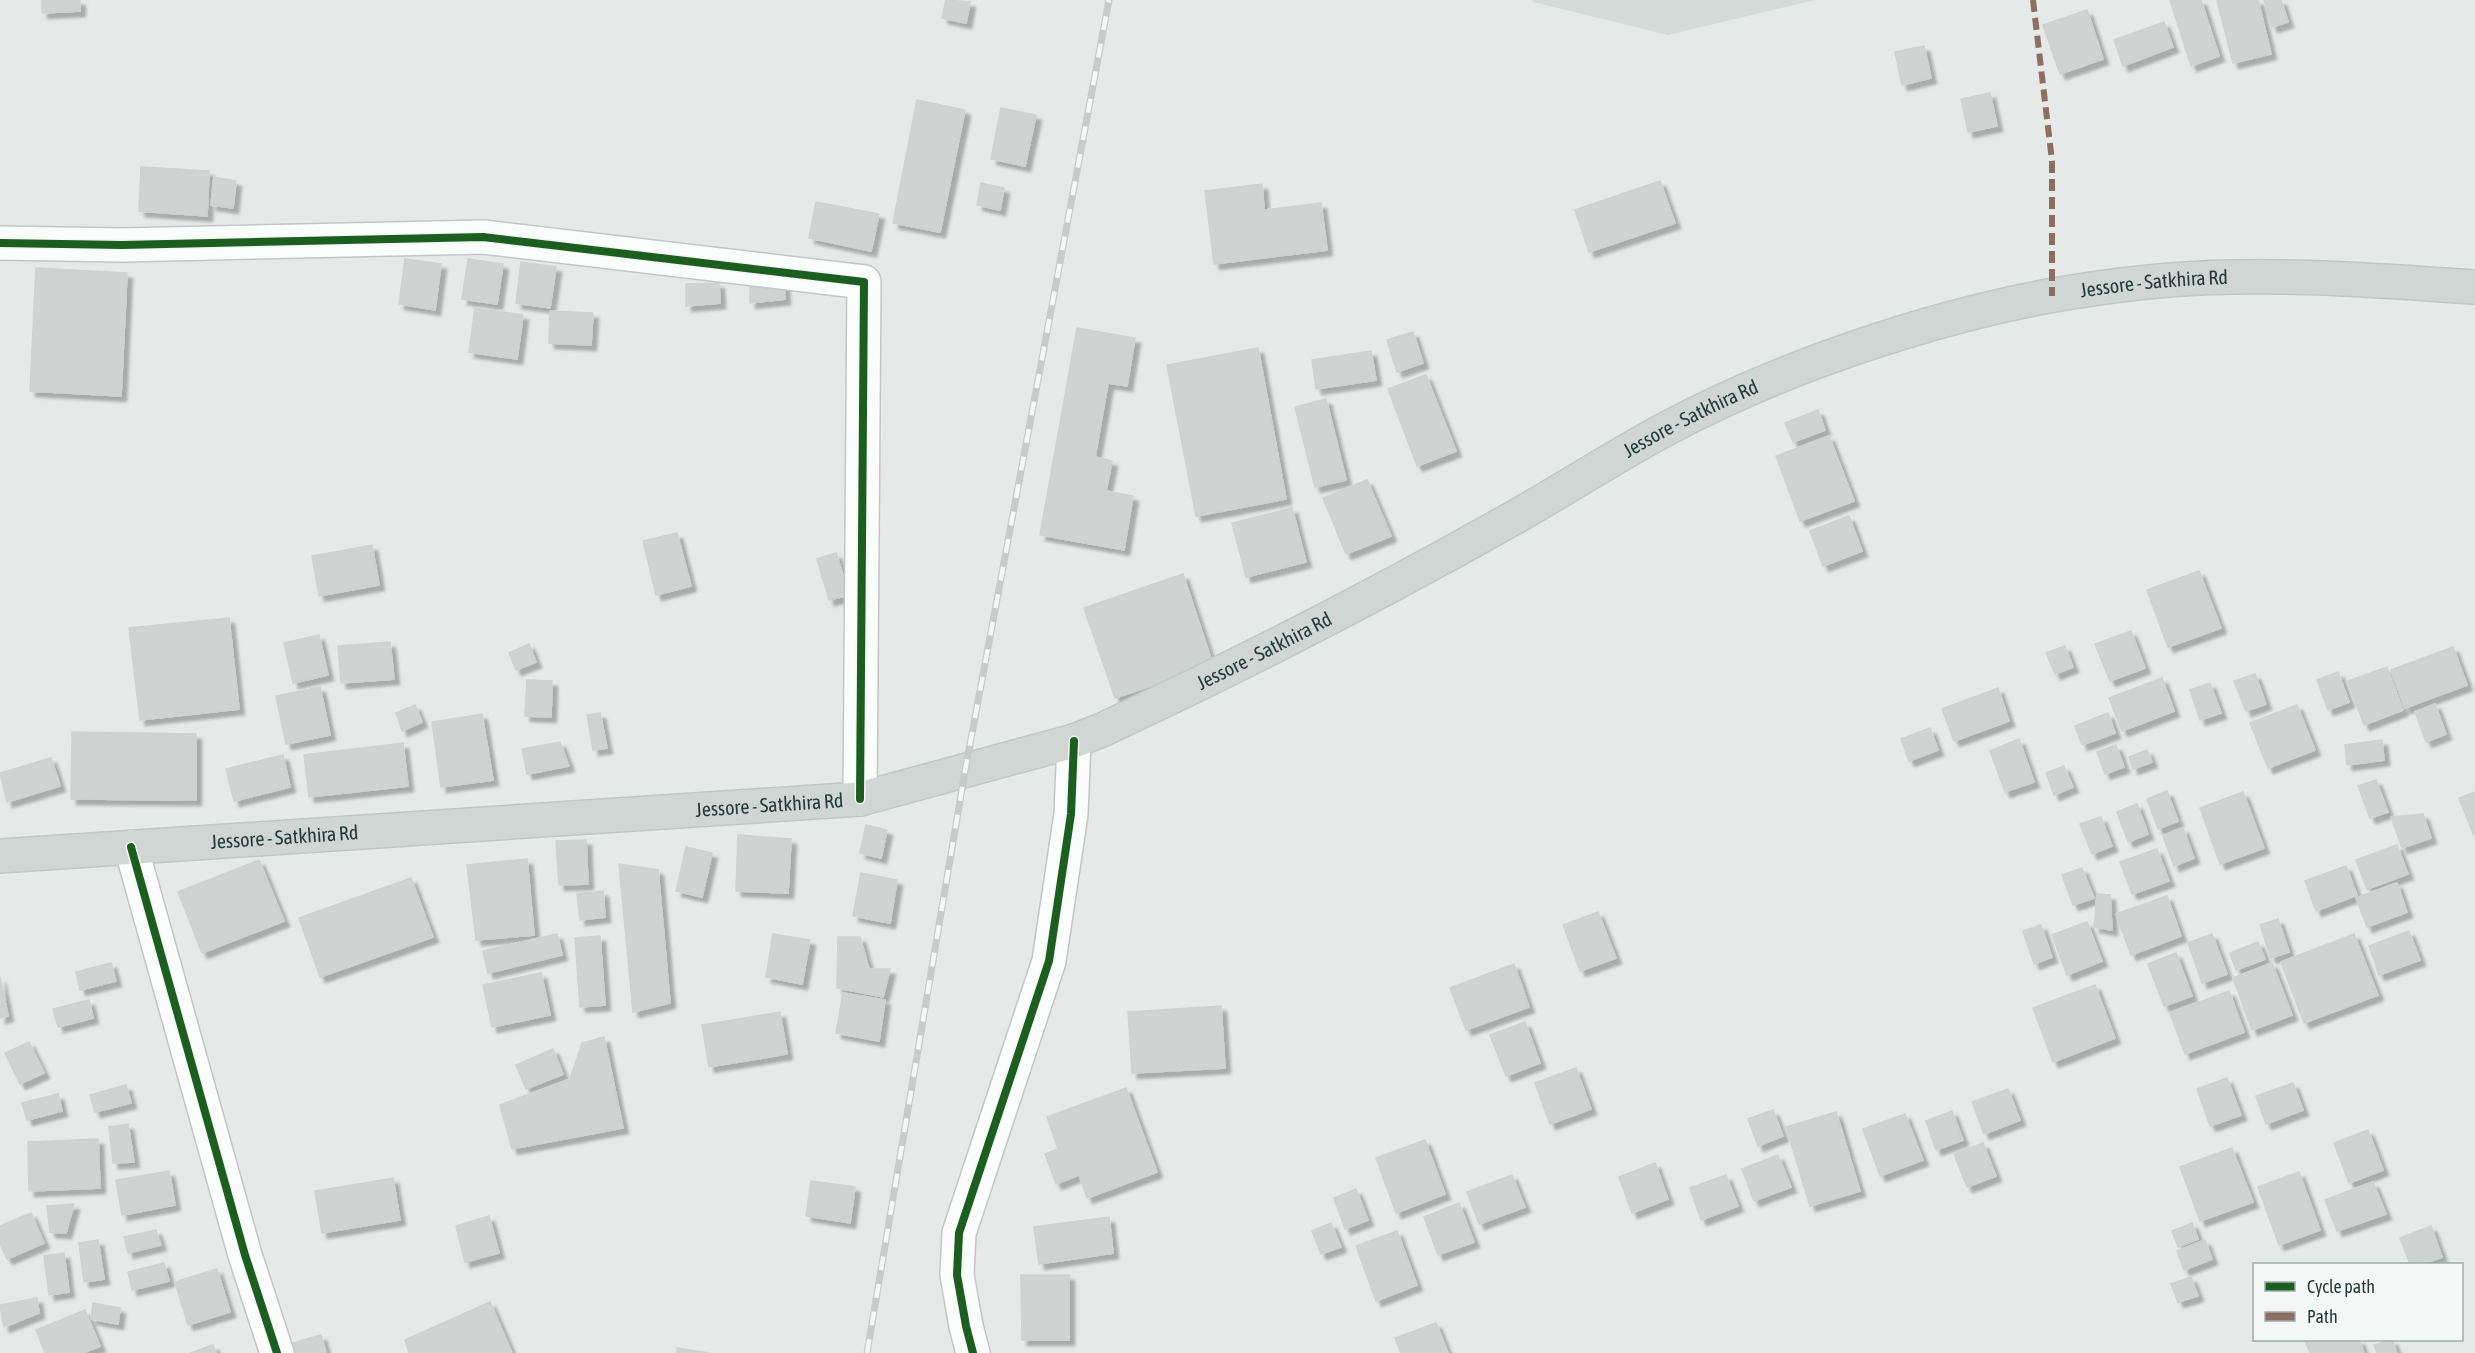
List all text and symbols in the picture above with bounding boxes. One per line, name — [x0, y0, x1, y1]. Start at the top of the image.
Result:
street label: Jessore - Satkhira Rd — [2078, 265, 2228, 302]
street label: Jessore - Satkhira Rd — [1619, 374, 1761, 462]
street label: Jessore - Satkhira Rd — [1193, 607, 1335, 694]
street label: Jessore - Satkhira Rd — [695, 788, 844, 821]
street label: Jessore - Satkhira Rd — [210, 820, 359, 853]
legend — [2253, 1263, 2463, 1341]
text: Cycle path — [2307, 1276, 2375, 1297]
text: Path — [2307, 1306, 2338, 1327]

